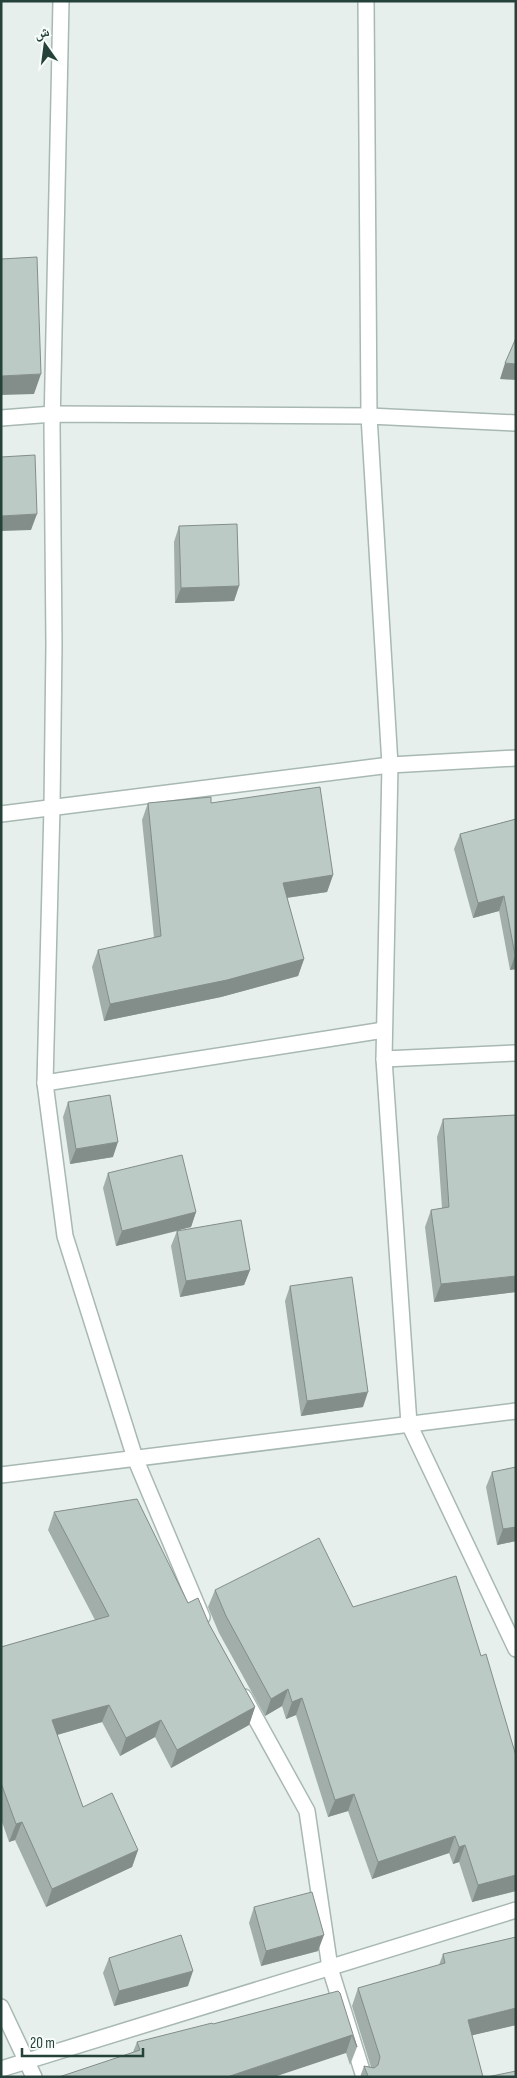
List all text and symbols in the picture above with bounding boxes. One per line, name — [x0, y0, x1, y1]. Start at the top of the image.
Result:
north arrow — [20, 20, 70, 70]
text: ش — [33, 23, 51, 43]
scale bar — [22, 2026, 144, 2058]
text: 20 m — [30, 2034, 55, 2053]

